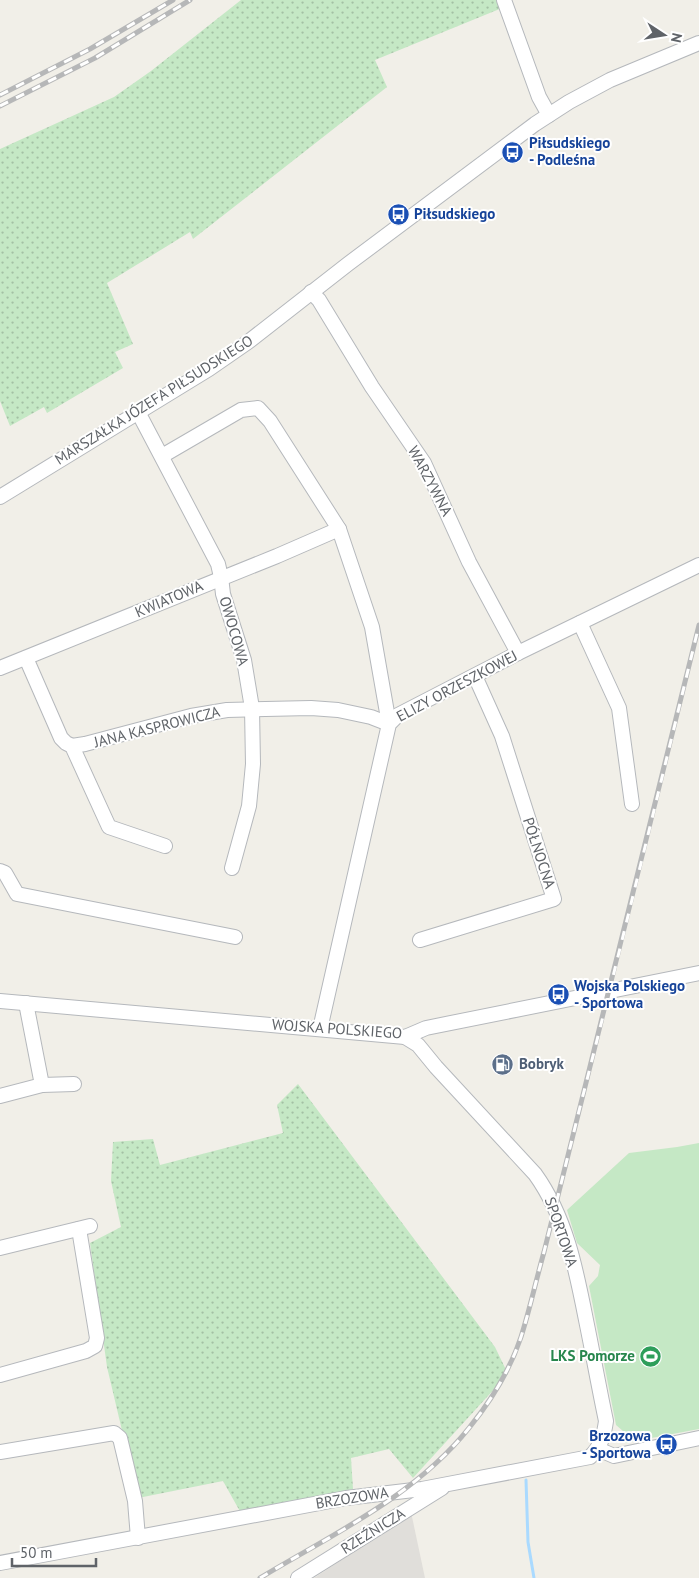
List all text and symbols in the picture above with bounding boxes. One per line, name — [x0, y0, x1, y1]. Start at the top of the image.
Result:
north arrow — [639, 10, 689, 60]
text: N — [667, 31, 686, 44]
place label: Piłsudskiego - Podleśna — [529, 133, 610, 169]
bus stop icon: Piłsudskiego - Podleśna — [501, 140, 525, 164]
bus stop icon: Piłsudskiego — [386, 202, 410, 226]
place label: Piłsudskiego — [414, 204, 495, 223]
street label: MARSZAŁKA JÓZEFA PIŁSUDSKIEGO — [51, 331, 256, 469]
street label: WARZYWNA — [404, 442, 457, 519]
street label: KWIATOWA — [132, 576, 206, 621]
street label: OWOCOWA — [216, 594, 253, 668]
street label: ELIZY ORZESZKOWEJ — [393, 646, 521, 725]
street label: JANA KASPROWICZA — [91, 702, 222, 752]
street label: PÓŁNOCNA — [519, 815, 560, 891]
place label: Wojska Polskiego - Sportowa — [574, 976, 685, 1012]
bus stop icon: Wojska Polskiego - Sportowa — [546, 983, 570, 1007]
street label: WOJSKA POLSKIEGO — [271, 1014, 403, 1043]
fuel station icon: Bobryk — [491, 1052, 515, 1076]
place label: Bobryk — [519, 1054, 564, 1073]
street label: SPORTOWA — [541, 1194, 582, 1270]
sports icon: LKS Pomorze — [639, 1344, 663, 1368]
place label: LKS Pomorze — [550, 1346, 635, 1365]
place label: Brzozowa - Sportowa — [582, 1426, 651, 1462]
bus stop icon: Brzozowa - Sportowa — [655, 1433, 679, 1457]
street label: BRZOZOWA — [314, 1482, 390, 1513]
street label: RZEŹNICZA — [337, 1503, 409, 1558]
scale bar — [12, 1536, 96, 1568]
text: 50 m — [20, 1543, 53, 1562]

